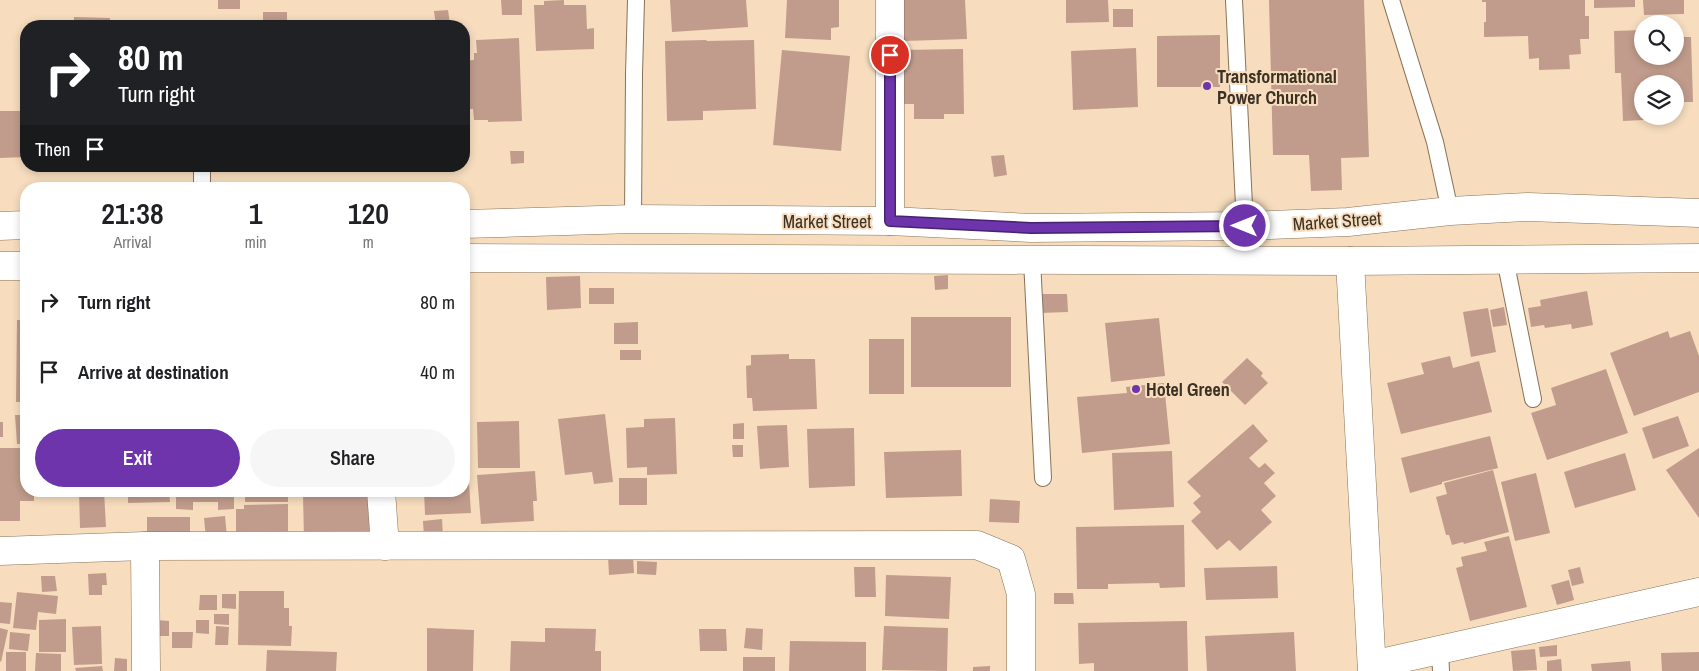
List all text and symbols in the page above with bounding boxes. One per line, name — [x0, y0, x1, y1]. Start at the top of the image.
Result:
map controls — [1634, 15, 1684, 125]
button: search — [1634, 15, 1684, 65]
text: 80 m — [118, 34, 183, 81]
pin — [869, 34, 911, 76]
icon: right — [35, 40, 100, 105]
icon: arrive — [876, 41, 904, 69]
place label: Transformational Power Church — [1217, 64, 1337, 110]
button: layers — [1634, 75, 1684, 125]
text: Turn right — [118, 79, 195, 109]
marker: Transformational Power Church — [1201, 80, 1213, 92]
icon: arrive — [81, 135, 109, 163]
text: Then — [35, 136, 71, 162]
text: 21:38 — [101, 193, 164, 233]
text: 1 — [249, 193, 263, 233]
text: 120 — [348, 193, 389, 233]
position arrow — [1218, 199, 1270, 251]
street label: Market Street — [1292, 205, 1382, 237]
street label: Market Street — [783, 209, 871, 234]
text: Arrival — [113, 231, 151, 253]
text: min — [245, 231, 267, 253]
text: m — [363, 231, 374, 253]
icon: right — [35, 288, 63, 316]
text: Turn right — [78, 289, 150, 315]
text: 80 m — [420, 289, 455, 315]
icon: arrive — [35, 358, 63, 386]
text: Arrive at destination — [78, 359, 229, 385]
text: 40 m — [420, 359, 455, 385]
place label: Hotel Green — [1146, 377, 1230, 402]
marker: Hotel Green — [1130, 383, 1142, 395]
button: Exit — [35, 429, 240, 487]
button: Share — [250, 429, 455, 487]

